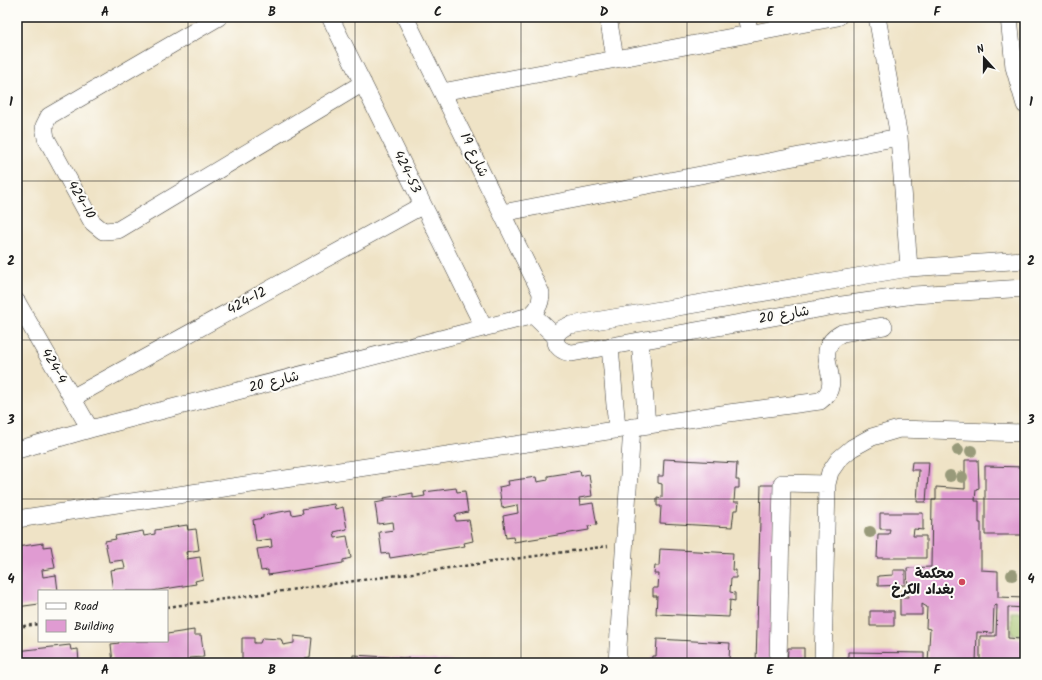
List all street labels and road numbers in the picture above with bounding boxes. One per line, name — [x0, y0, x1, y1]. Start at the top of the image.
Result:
street label: شارع 19 — [454, 129, 494, 181]
street label: 424-53 — [387, 147, 427, 197]
street label: 424-10 — [61, 177, 101, 223]
street label: 424-12 — [223, 281, 271, 321]
street label: شارع 20 — [757, 300, 811, 330]
street label: 424-4 — [35, 344, 73, 388]
street label: شارع 20 — [247, 365, 301, 399]

